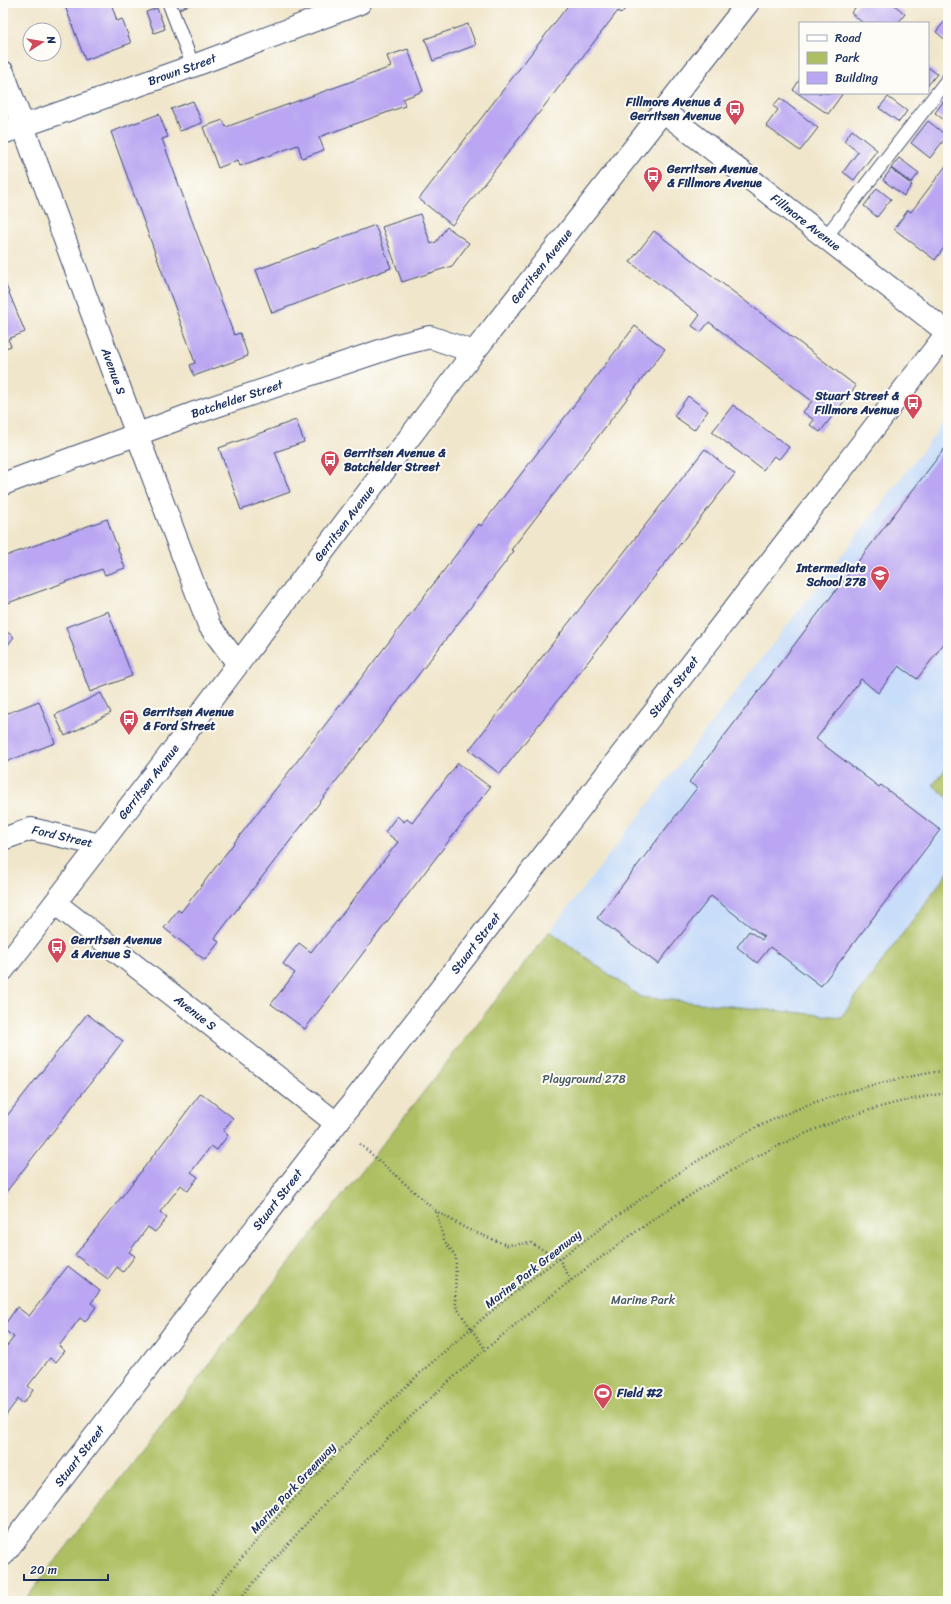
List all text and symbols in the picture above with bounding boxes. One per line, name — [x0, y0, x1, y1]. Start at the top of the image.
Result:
north arrow — [22, 22, 62, 62]
legend — [799, 22, 929, 94]
text: Road — [835, 27, 862, 49]
text: N — [41, 33, 61, 46]
street label: Brown Street — [145, 47, 221, 92]
text: Park — [835, 47, 860, 69]
text: Building — [835, 67, 878, 89]
place label: Fillmore Avenue & Gerritsen Avenue — [625, 91, 721, 127]
bus stop icon: Fillmore Avenue & Gerritsen Avenue — [724, 98, 746, 126]
place label: Gerritsen Avenue & Fillmore Avenue — [666, 158, 762, 194]
bus stop icon: Gerritsen Avenue & Fillmore Avenue — [642, 165, 664, 193]
street label: Fillmore Avenue — [766, 188, 846, 257]
street label: Gerritsen Avenue — [505, 224, 578, 309]
street label: Avenue S — [94, 344, 132, 398]
street label: Batchelder Street — [188, 373, 287, 425]
place label: Stuart Street & Fillmore Avenue — [814, 385, 899, 421]
bus stop icon: Stuart Street & Fillmore Avenue — [902, 392, 924, 420]
place label: Gerritsen Avenue & Batchelder Street — [343, 442, 446, 478]
bus stop icon: Gerritsen Avenue & Batchelder Street — [319, 449, 341, 477]
street label: Gerritsen Avenue — [308, 480, 381, 566]
place label: Intermediate School 278 — [795, 557, 867, 593]
school or university icon: Intermediate School 278 — [869, 564, 891, 592]
street label: Stuart Street — [643, 650, 705, 723]
place label: Gerritsen Avenue & Ford Street — [142, 701, 234, 737]
bus stop icon: Gerritsen Avenue & Ford Street — [118, 708, 140, 736]
street label: Gerritsen Avenue — [112, 739, 185, 824]
street label: Ford Street — [30, 819, 95, 854]
street label: Stuart Street — [445, 907, 507, 979]
place label: Gerritsen Avenue & Avenue S — [70, 929, 162, 965]
bus stop icon: Gerritsen Avenue & Avenue S — [46, 936, 68, 964]
street label: Avenue S — [168, 988, 222, 1037]
park label: Playground 278 — [542, 1068, 626, 1090]
street label: Stuart Street — [246, 1163, 309, 1235]
street label: Marine Park Greenway — [480, 1223, 587, 1314]
park label: Marine Park — [611, 1289, 676, 1311]
sports icon: Field #2 — [592, 1382, 614, 1410]
place label: Field #2 — [616, 1382, 663, 1404]
street label: Stuart Street — [48, 1420, 111, 1492]
street label: Marine Park Greenway — [245, 1437, 342, 1539]
scale bar — [24, 1556, 108, 1582]
text: 20 m — [30, 1559, 57, 1581]

